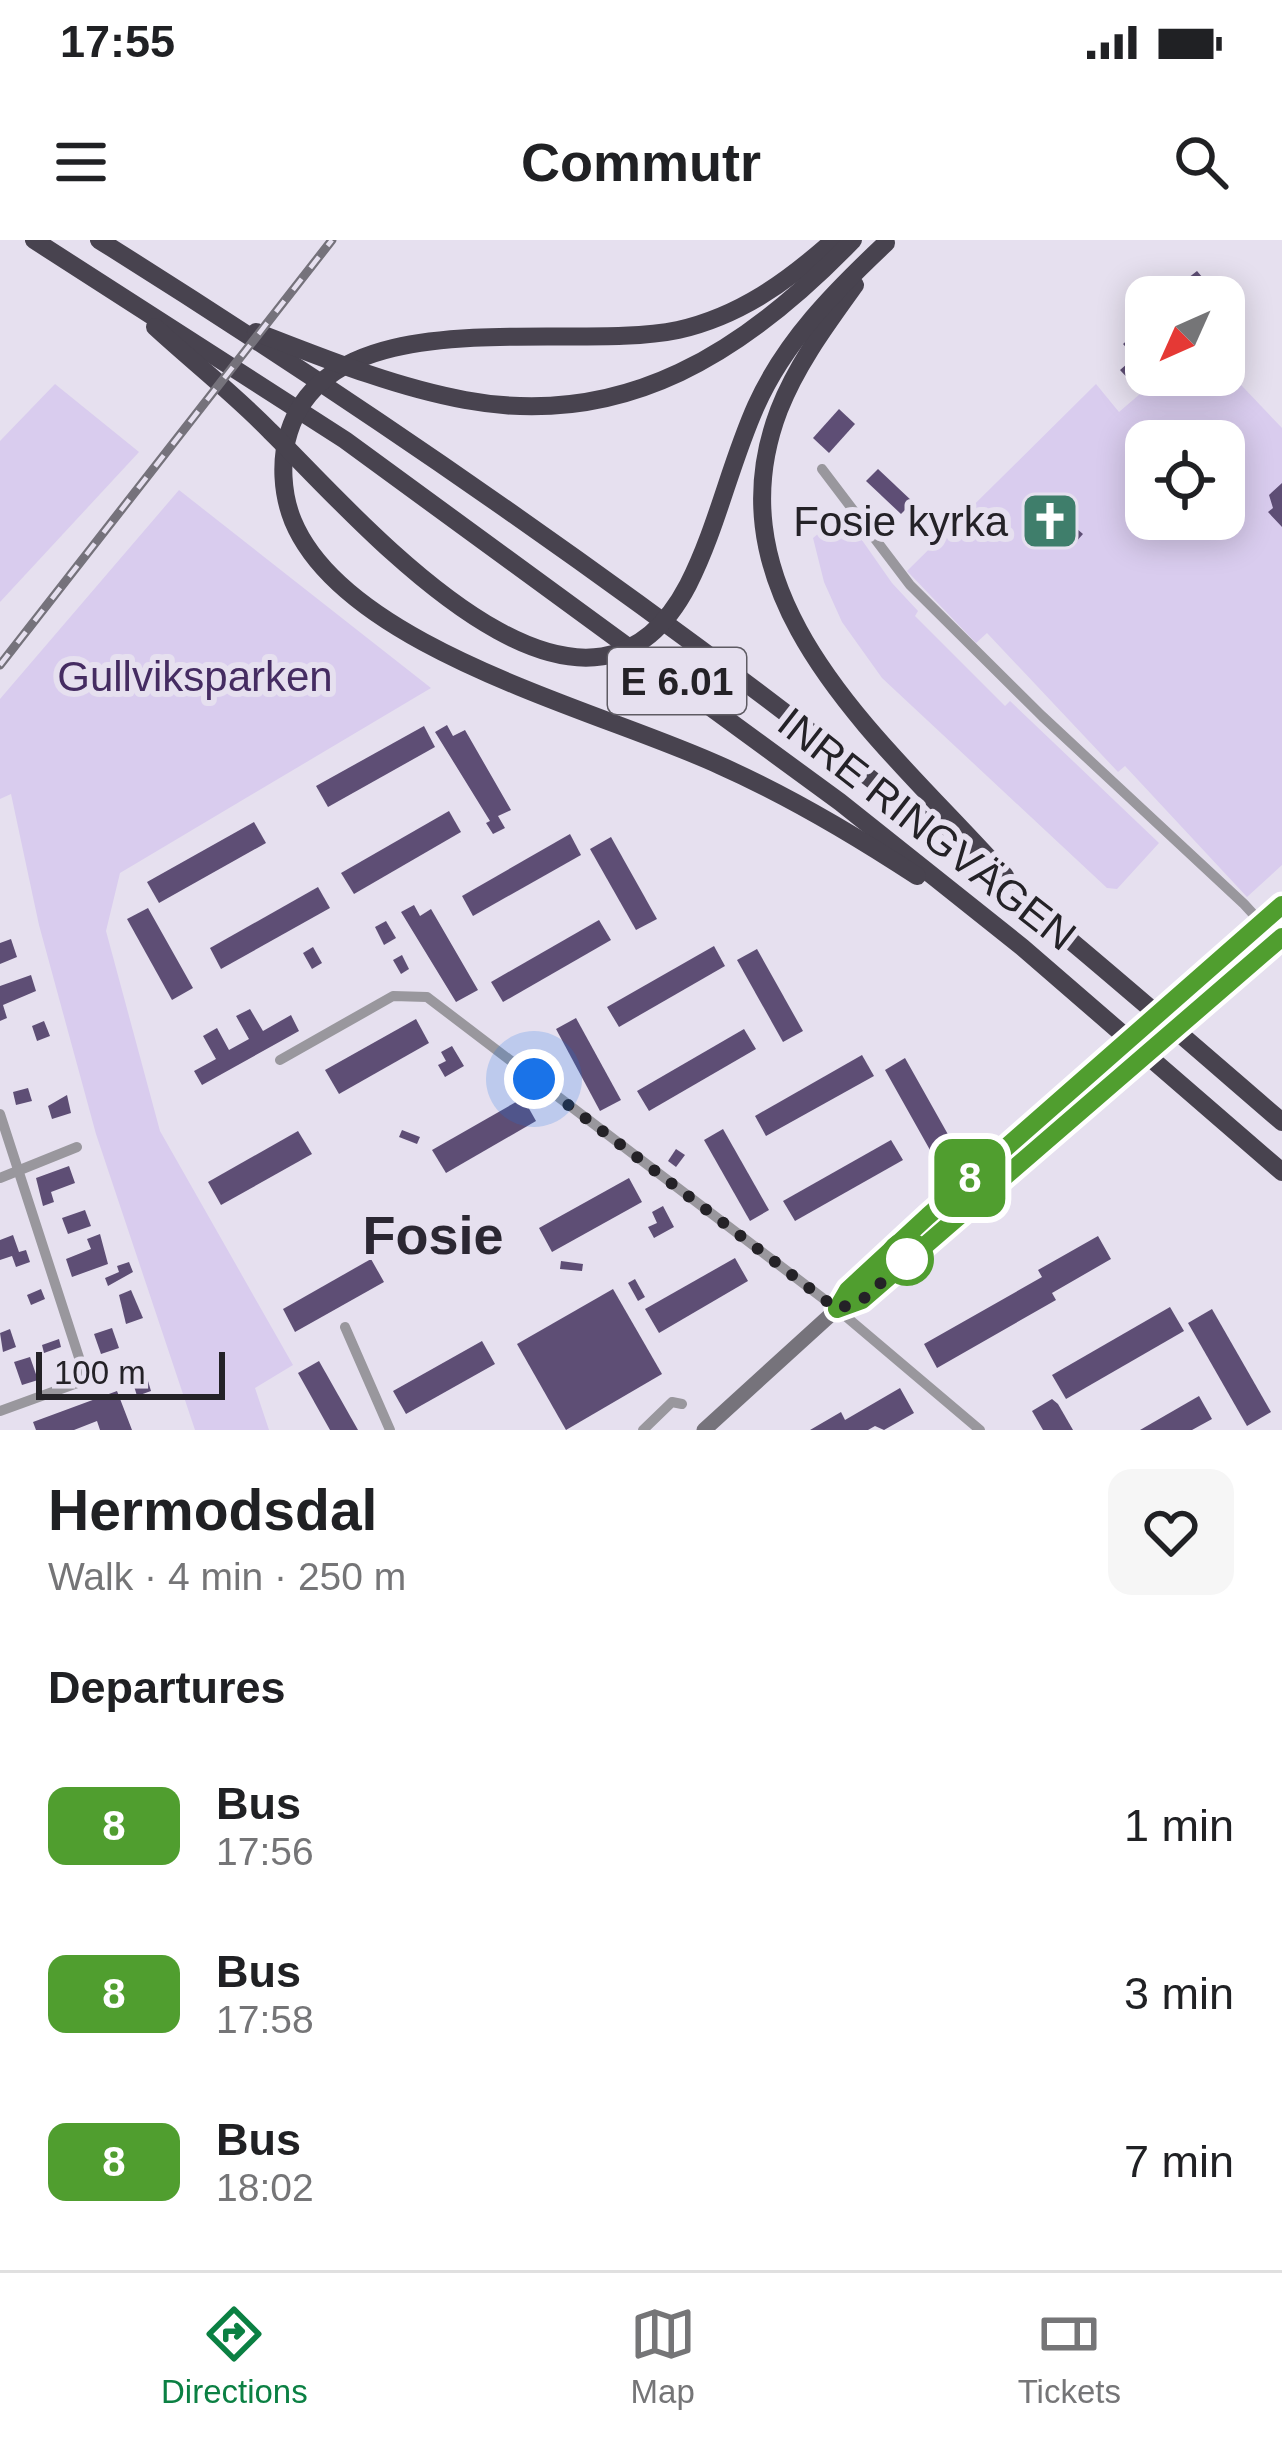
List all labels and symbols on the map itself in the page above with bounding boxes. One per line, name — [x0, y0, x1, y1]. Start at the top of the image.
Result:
north arrow — [1125, 276, 1245, 396]
church icon: Fosie kyrka — [1019, 490, 1081, 552]
place label: Fosie kyrka — [793, 498, 1009, 545]
road number: E 6.01 — [608, 648, 746, 714]
park label: Gullviksparken — [57, 653, 333, 700]
street label: INRE RINGVÄGEN — [769, 698, 1085, 960]
your location — [504, 1049, 564, 1109]
line badge: 8 — [931, 1139, 1009, 1217]
district label: Fosie — [362, 1205, 504, 1265]
unlabelled marker — [882, 1234, 932, 1284]
scale bar — [36, 1346, 225, 1399]

